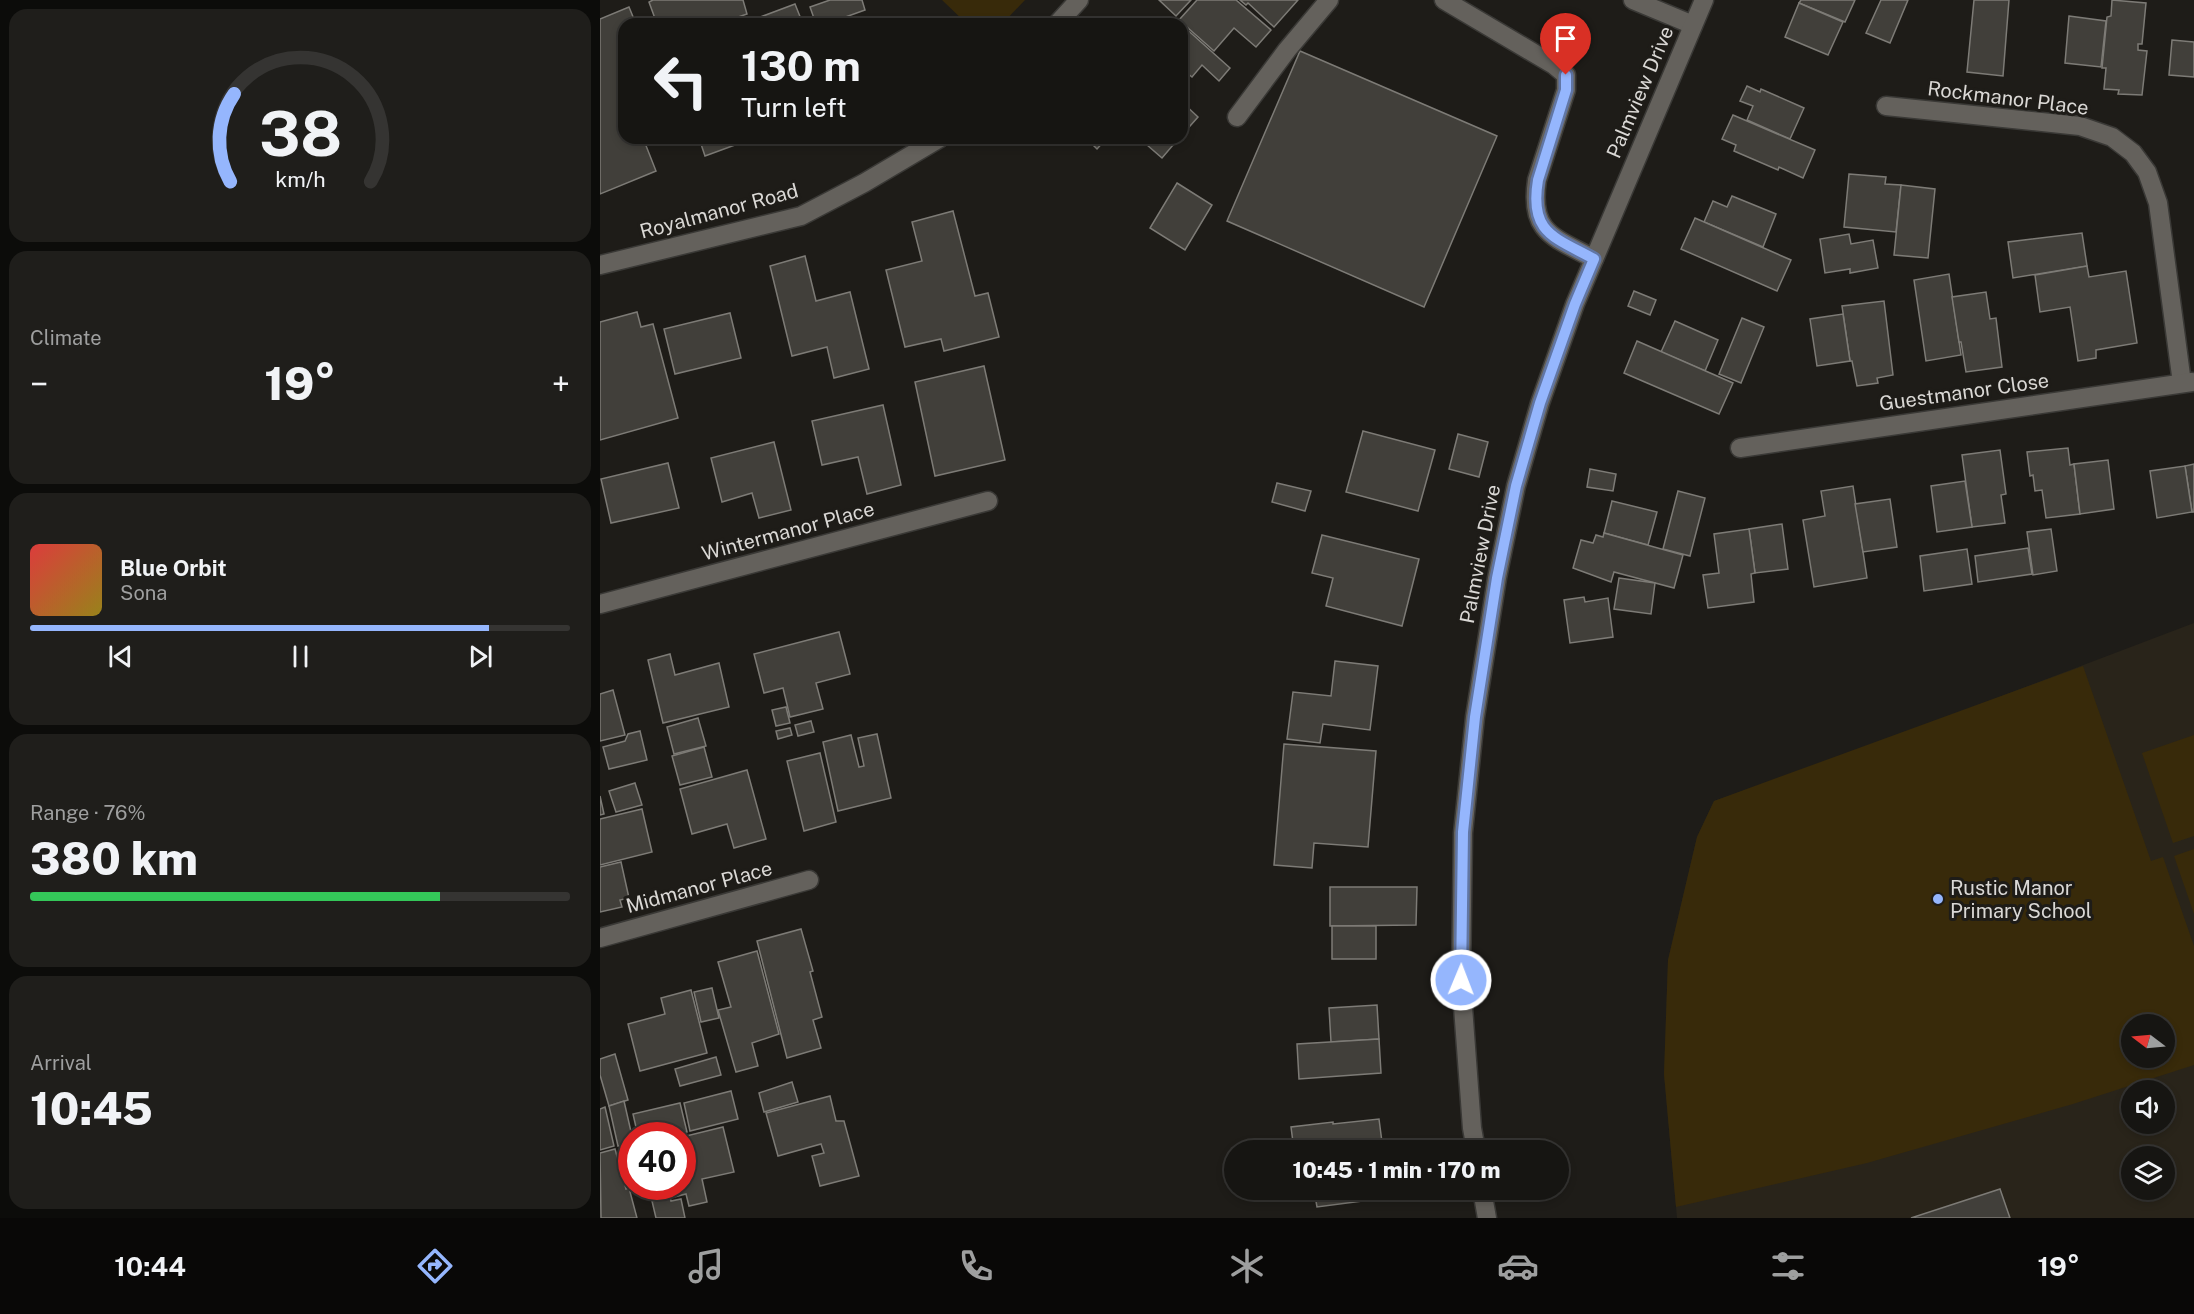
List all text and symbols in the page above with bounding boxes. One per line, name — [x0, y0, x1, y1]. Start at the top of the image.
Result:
pin — [1540, 13, 1591, 75]
icon: arrive — [1549, 22, 1582, 55]
street label: Palmview Drive — [1601, 22, 1679, 162]
text: 130 m — [741, 41, 861, 90]
icon: left — [642, 42, 720, 120]
street label: Rockmanor Place — [1926, 76, 2090, 120]
text: Turn left — [741, 91, 847, 123]
text: 38 — [258, 98, 342, 171]
text: km/h — [275, 168, 325, 193]
street label: Royalmanor Road — [637, 178, 801, 244]
text: Climate — [30, 326, 102, 350]
text: 19° — [264, 357, 336, 410]
text: − — [30, 365, 48, 403]
text: + — [552, 365, 570, 403]
street label: Guestmanor Close — [1878, 368, 2050, 416]
street label: Palmview Drive — [1455, 482, 1505, 626]
street label: Wintermanor Place — [699, 496, 877, 566]
text: Blue Orbit — [120, 555, 227, 581]
text: Sona — [120, 581, 167, 605]
icon: previous — [104, 640, 137, 673]
icon: pause — [284, 640, 317, 673]
icon: next — [464, 640, 497, 673]
text: Range · 76% — [30, 801, 146, 825]
text: 380 km — [30, 832, 198, 885]
street label: Midmanor Place — [623, 856, 775, 918]
place label: Rustic Manor Primary School — [1950, 876, 2092, 923]
marker: Rustic Manor Primary School — [1931, 892, 1945, 906]
position arrow — [1429, 948, 1493, 1012]
north arrow — [2121, 1014, 2175, 1068]
map controls — [2121, 1014, 2175, 1200]
text: Arrival — [30, 1051, 92, 1075]
button: sound — [2121, 1080, 2175, 1134]
text: 10:45 — [30, 1082, 153, 1135]
speed limit sign: 40 — [618, 1122, 696, 1200]
button: layers — [2121, 1146, 2175, 1200]
text: 10:45 · 1 min · 170 m — [1293, 1157, 1500, 1183]
icon: directions — [414, 1245, 456, 1287]
icon: music — [685, 1245, 727, 1287]
icon: phone — [955, 1245, 997, 1287]
icon: climate — [1226, 1245, 1268, 1287]
icon: car — [1497, 1245, 1539, 1287]
icon: filters — [1767, 1245, 1809, 1287]
text: 10:44 — [114, 1250, 186, 1282]
text: 19° — [2038, 1250, 2080, 1282]

